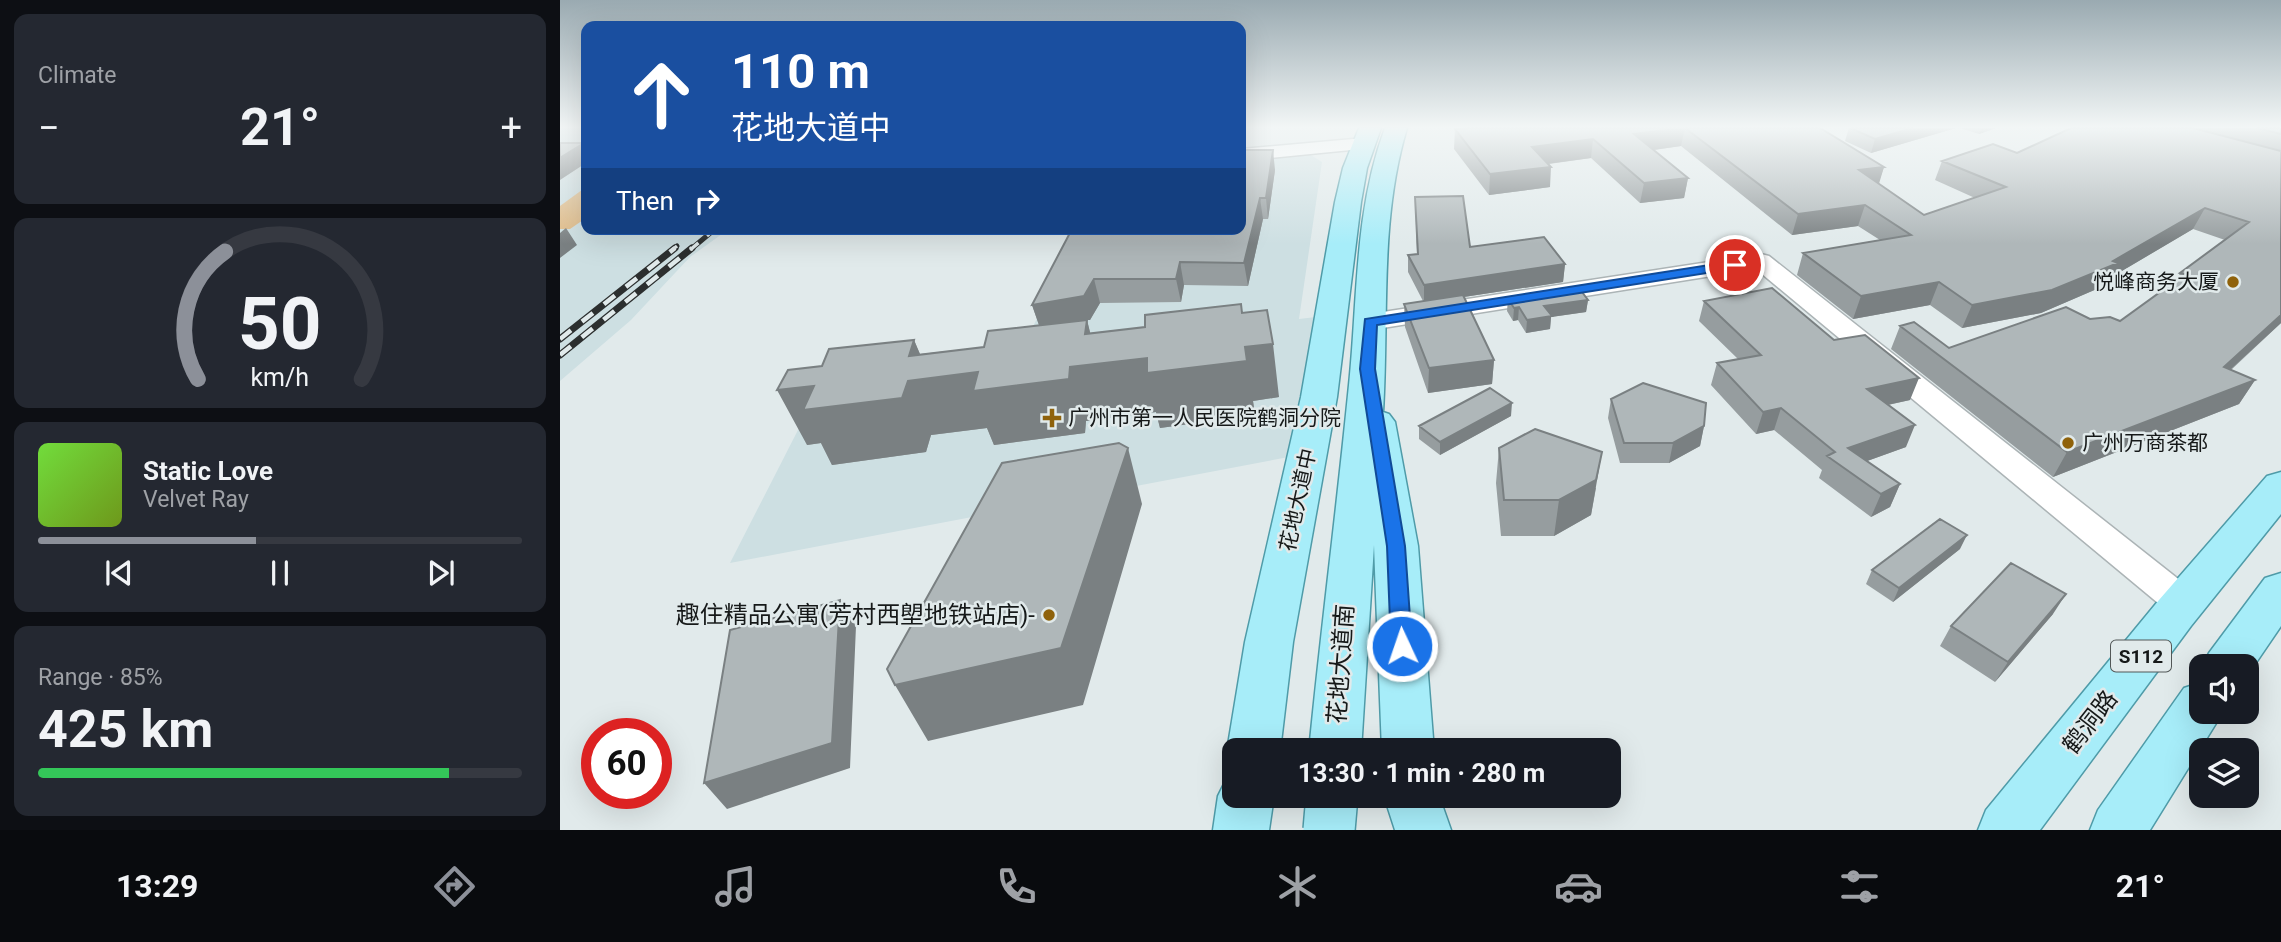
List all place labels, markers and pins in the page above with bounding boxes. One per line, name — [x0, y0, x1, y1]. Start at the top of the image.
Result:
pin — [1705, 235, 1765, 295]
place label: 悦峰商务大厦 — [2093, 270, 2219, 294]
marker: 悦峰商务大厦 — [2225, 274, 2241, 290]
place label: 广州市第一人民医院鹤洞分院 — [1068, 406, 1341, 430]
marker: 广州市第一人民医院鹤洞分院 — [1042, 408, 1062, 428]
place label: 广州万商茶都 — [2082, 431, 2208, 455]
marker: 广州万商茶都 — [2060, 435, 2076, 451]
place label: 趣住精品公寓(芳村西塱地铁站店)- — [676, 601, 1035, 629]
marker: 趣住精品公寓(芳村西塱地铁站店)- — [1041, 607, 1057, 623]

